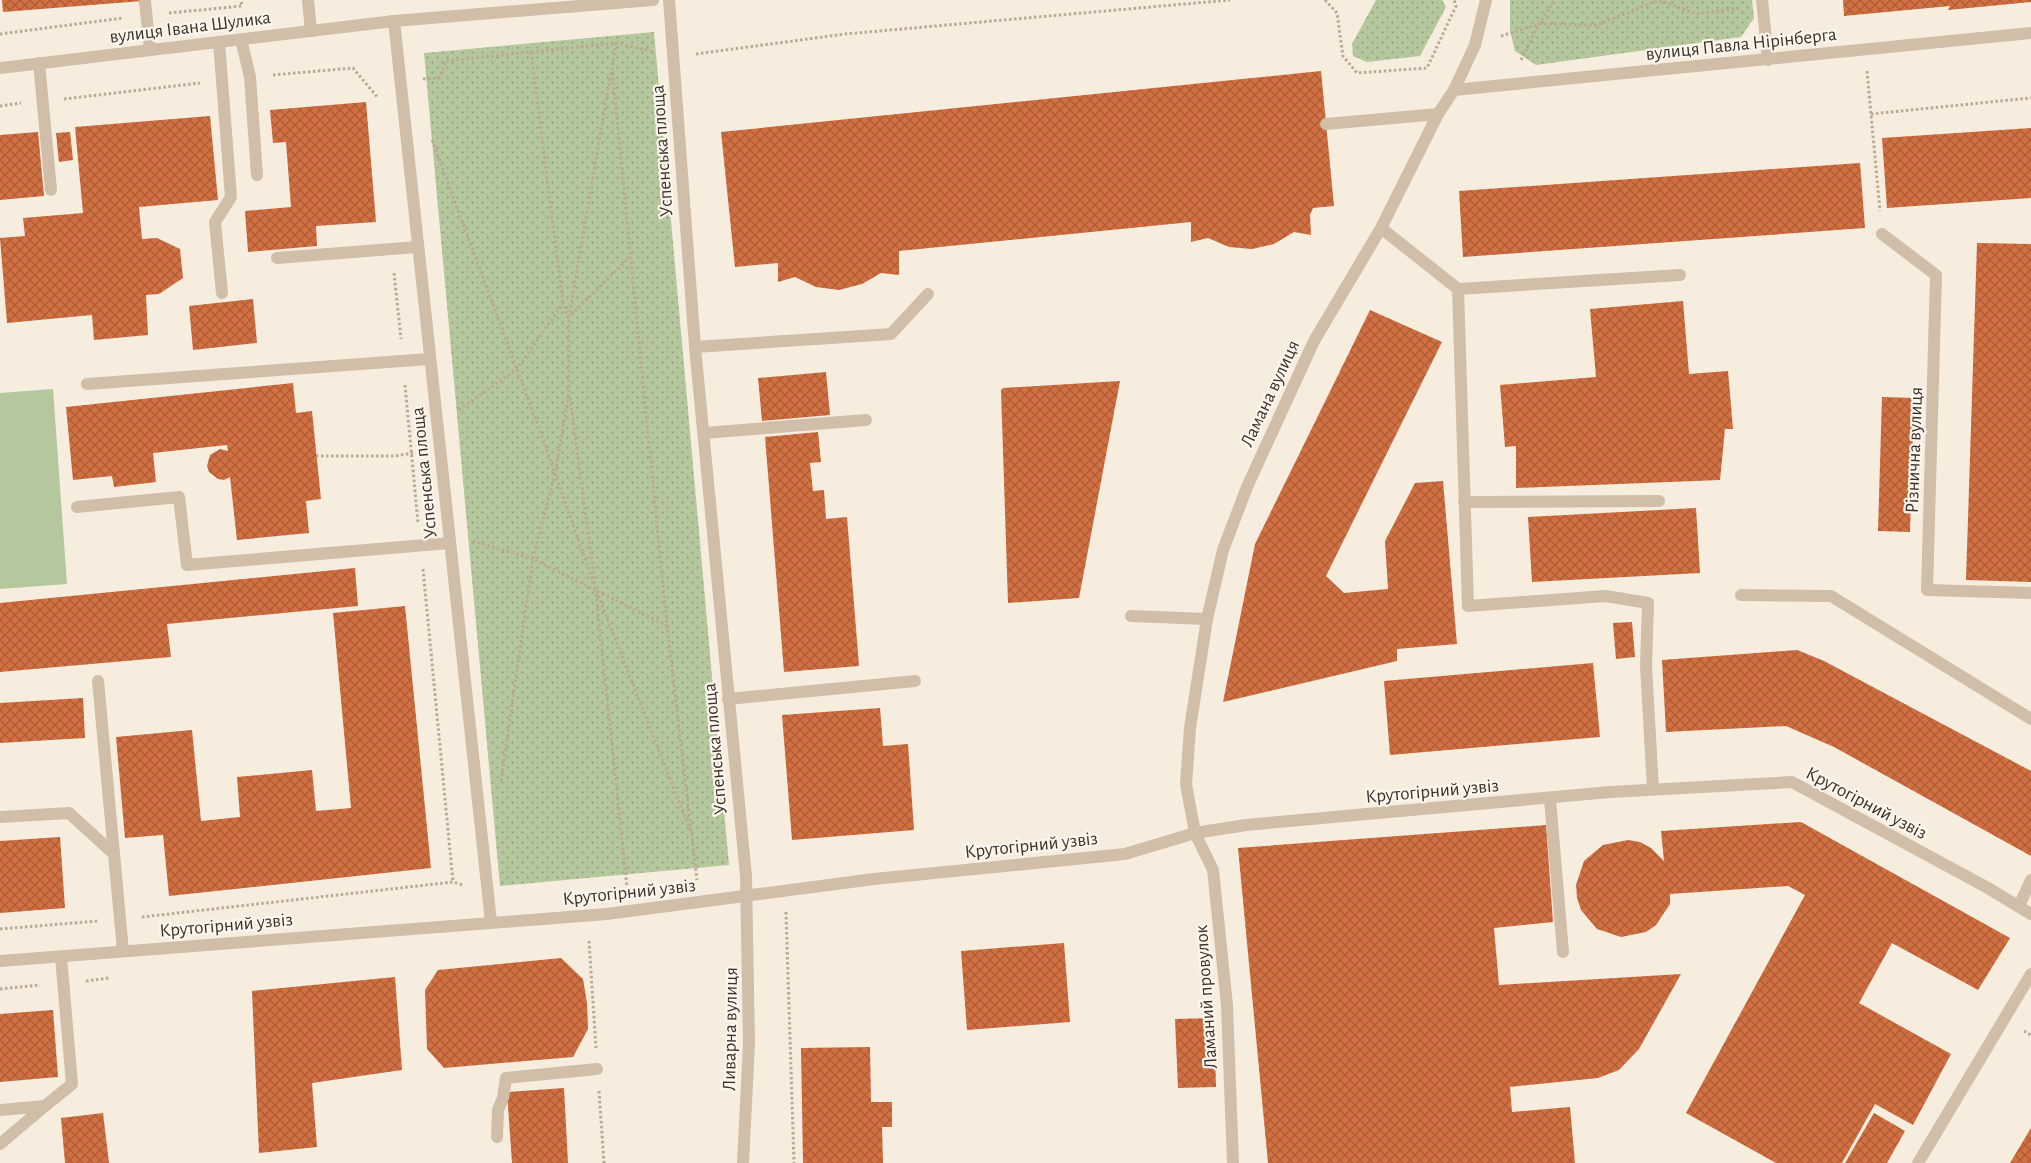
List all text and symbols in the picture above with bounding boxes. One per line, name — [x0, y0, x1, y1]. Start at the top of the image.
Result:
street label: вулиця Івана Шулика — [108, 8, 272, 47]
street label: вулиця Павла Нірінберга — [1645, 25, 1838, 64]
street label: Успенська площа — [648, 84, 677, 217]
street label: Ламана вулиця — [1237, 337, 1303, 450]
street label: Різнична вулиця — [1903, 386, 1926, 514]
street label: Успенська площа — [408, 406, 441, 540]
street label: Успенська площа — [700, 682, 731, 816]
street label: Крутогірний узвіз — [1803, 764, 1930, 843]
street label: Крутогірний узвіз — [1365, 776, 1500, 807]
street label: Крутогірний узвіз — [964, 829, 1099, 862]
street label: Крутогірний узвіз — [562, 876, 697, 909]
street label: Крутогірний узвіз — [159, 910, 294, 941]
street label: Ламаний провулок — [1192, 924, 1221, 1070]
street label: Ливарна вулиця — [720, 967, 741, 1091]

